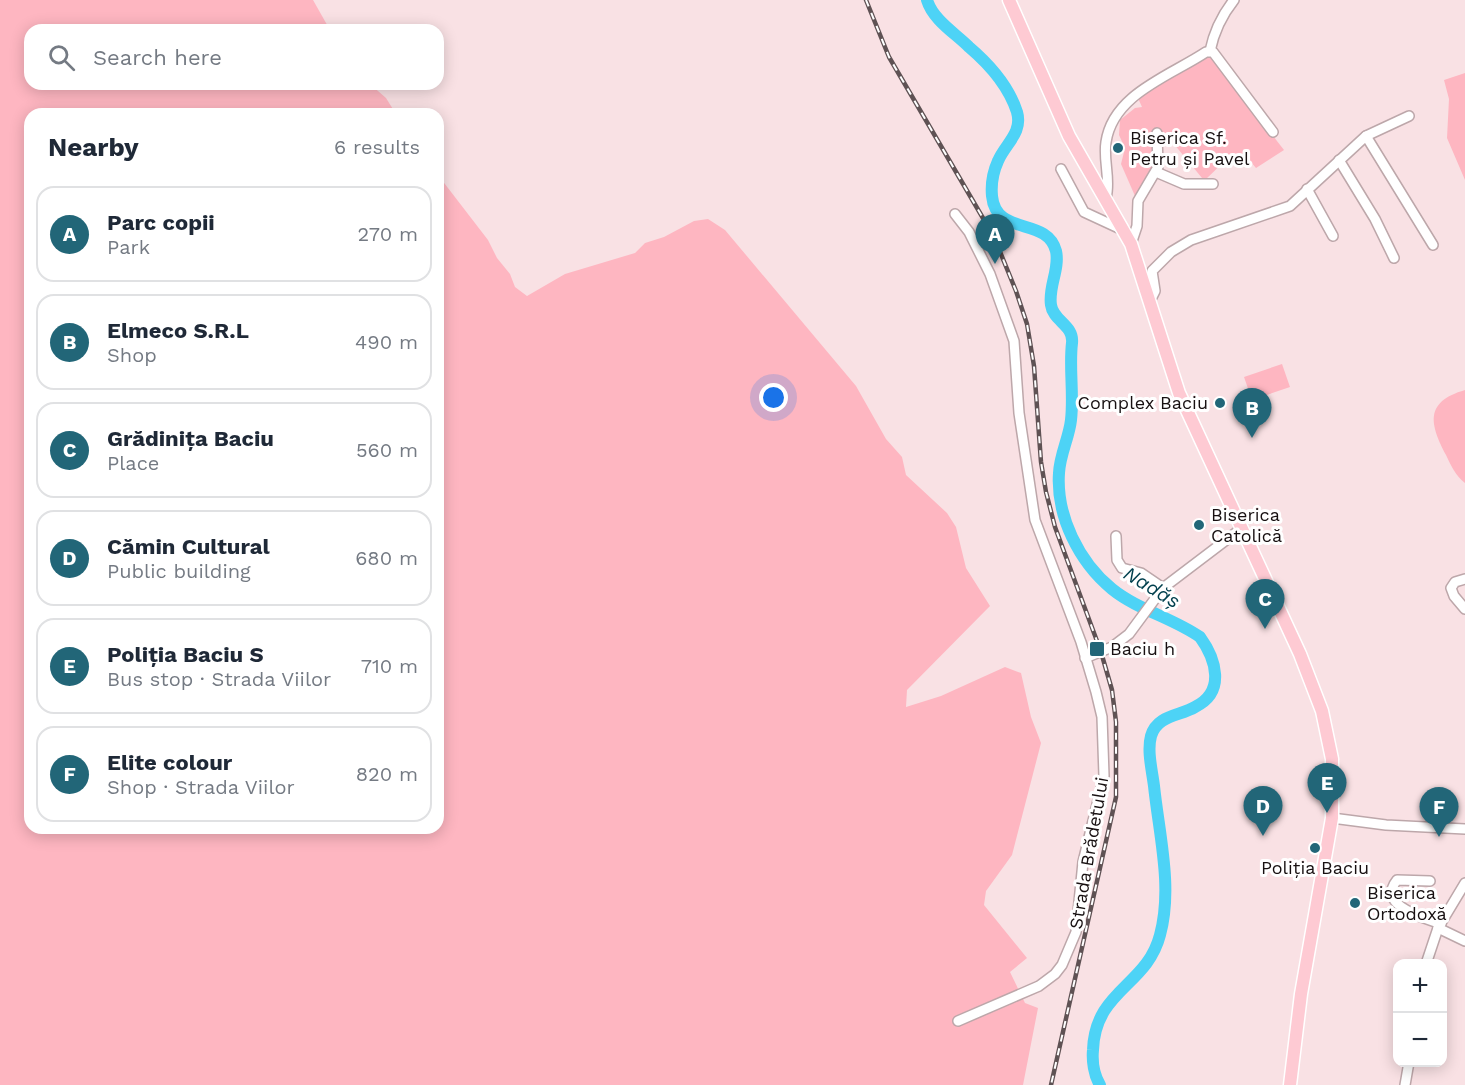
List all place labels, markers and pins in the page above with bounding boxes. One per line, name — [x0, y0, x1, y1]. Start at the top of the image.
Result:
place label: Biserica Sf. Petru și Pavel — [1130, 127, 1250, 169]
marker: Biserica Sf. Petru și Pavel — [1111, 141, 1125, 155]
pin: A — [976, 214, 1014, 264]
pin: B — [1232, 388, 1272, 438]
place label: Complex Baciu — [1078, 392, 1208, 413]
marker: Complex Baciu — [1213, 396, 1227, 410]
place label: Biserica Catolică — [1211, 504, 1282, 546]
marker: Biserica Catolică — [1192, 518, 1206, 532]
pin: C — [1246, 580, 1284, 629]
place label: Baciu h — [1110, 638, 1175, 659]
marker: Baciu h — [1088, 640, 1106, 658]
pin: E — [1308, 764, 1346, 813]
pin: D — [1244, 786, 1282, 836]
pin: F — [1420, 788, 1458, 837]
marker: Poliția Baciu — [1308, 841, 1322, 855]
place label: Poliția Baciu — [1261, 857, 1369, 878]
place label: Biserica Ortodoxă — [1367, 882, 1447, 924]
marker: Biserica Ortodoxă — [1348, 896, 1362, 910]

